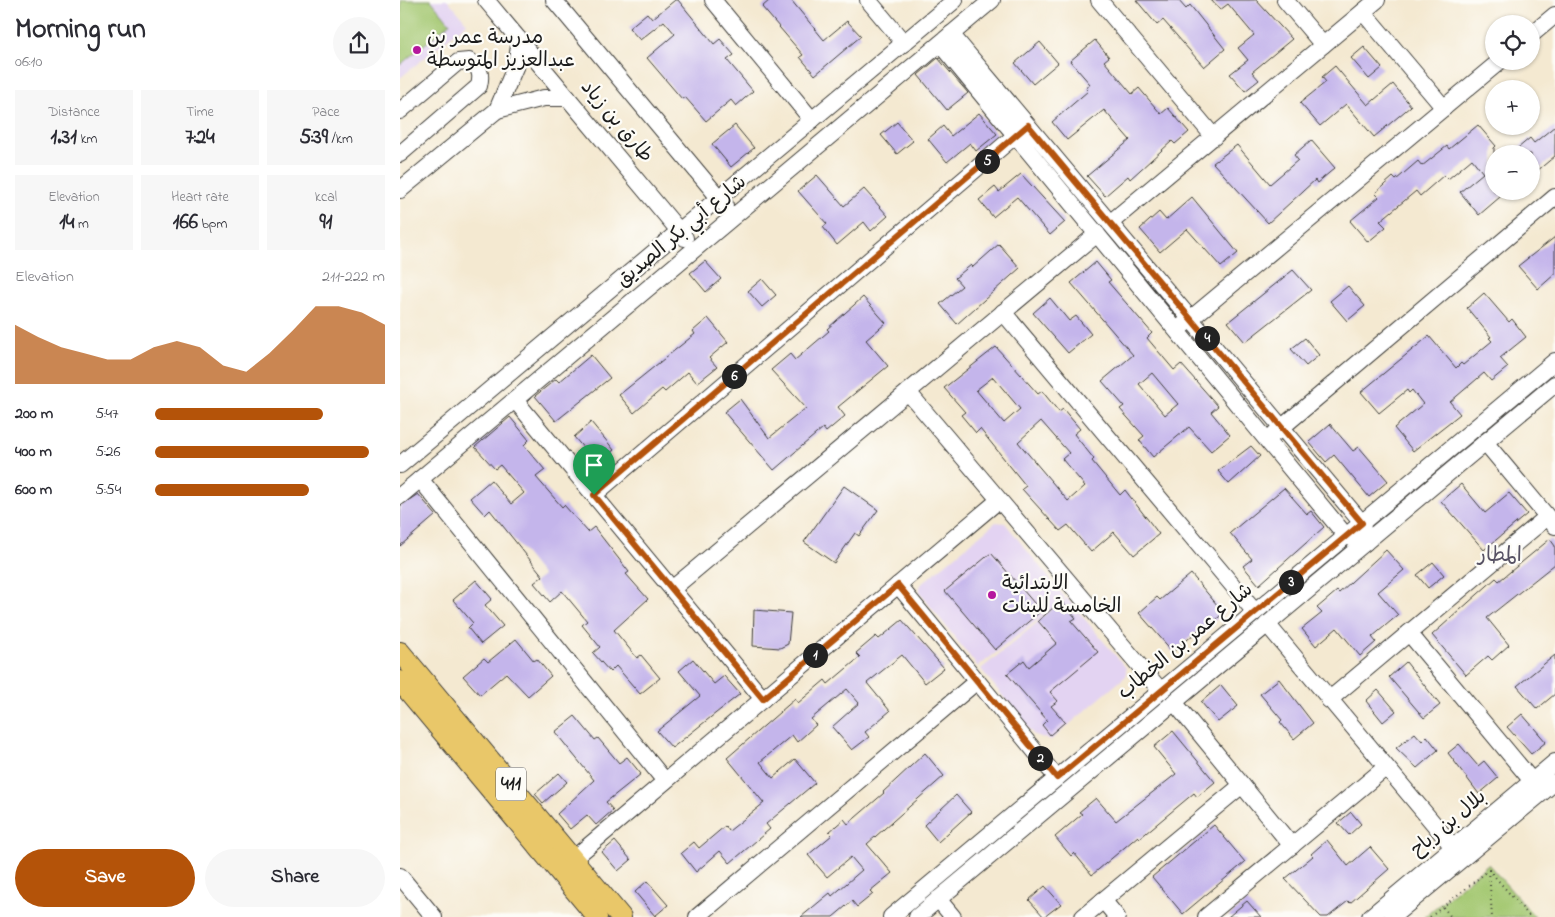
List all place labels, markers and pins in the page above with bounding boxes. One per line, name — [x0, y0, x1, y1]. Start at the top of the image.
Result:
place label: مدرسة عمر بن عبدالعزيز المتوسطة — [427, 24, 575, 76]
marker: مدرسة عمر بن عبدالعزيز المتوسطة — [411, 44, 423, 56]
pin: 5 — [974, 148, 1000, 174]
pin: 4 — [1194, 326, 1220, 350]
pin: 6 — [722, 364, 746, 388]
pin — [573, 444, 615, 495]
place label: الابتدائية الخامسة للبنات — [1002, 570, 1121, 622]
pin: 3 — [1278, 570, 1304, 594]
marker: الابتدائية الخامسة للبنات — [986, 589, 998, 601]
pin: 1 — [802, 642, 828, 668]
pin: 2 — [1028, 746, 1052, 770]

